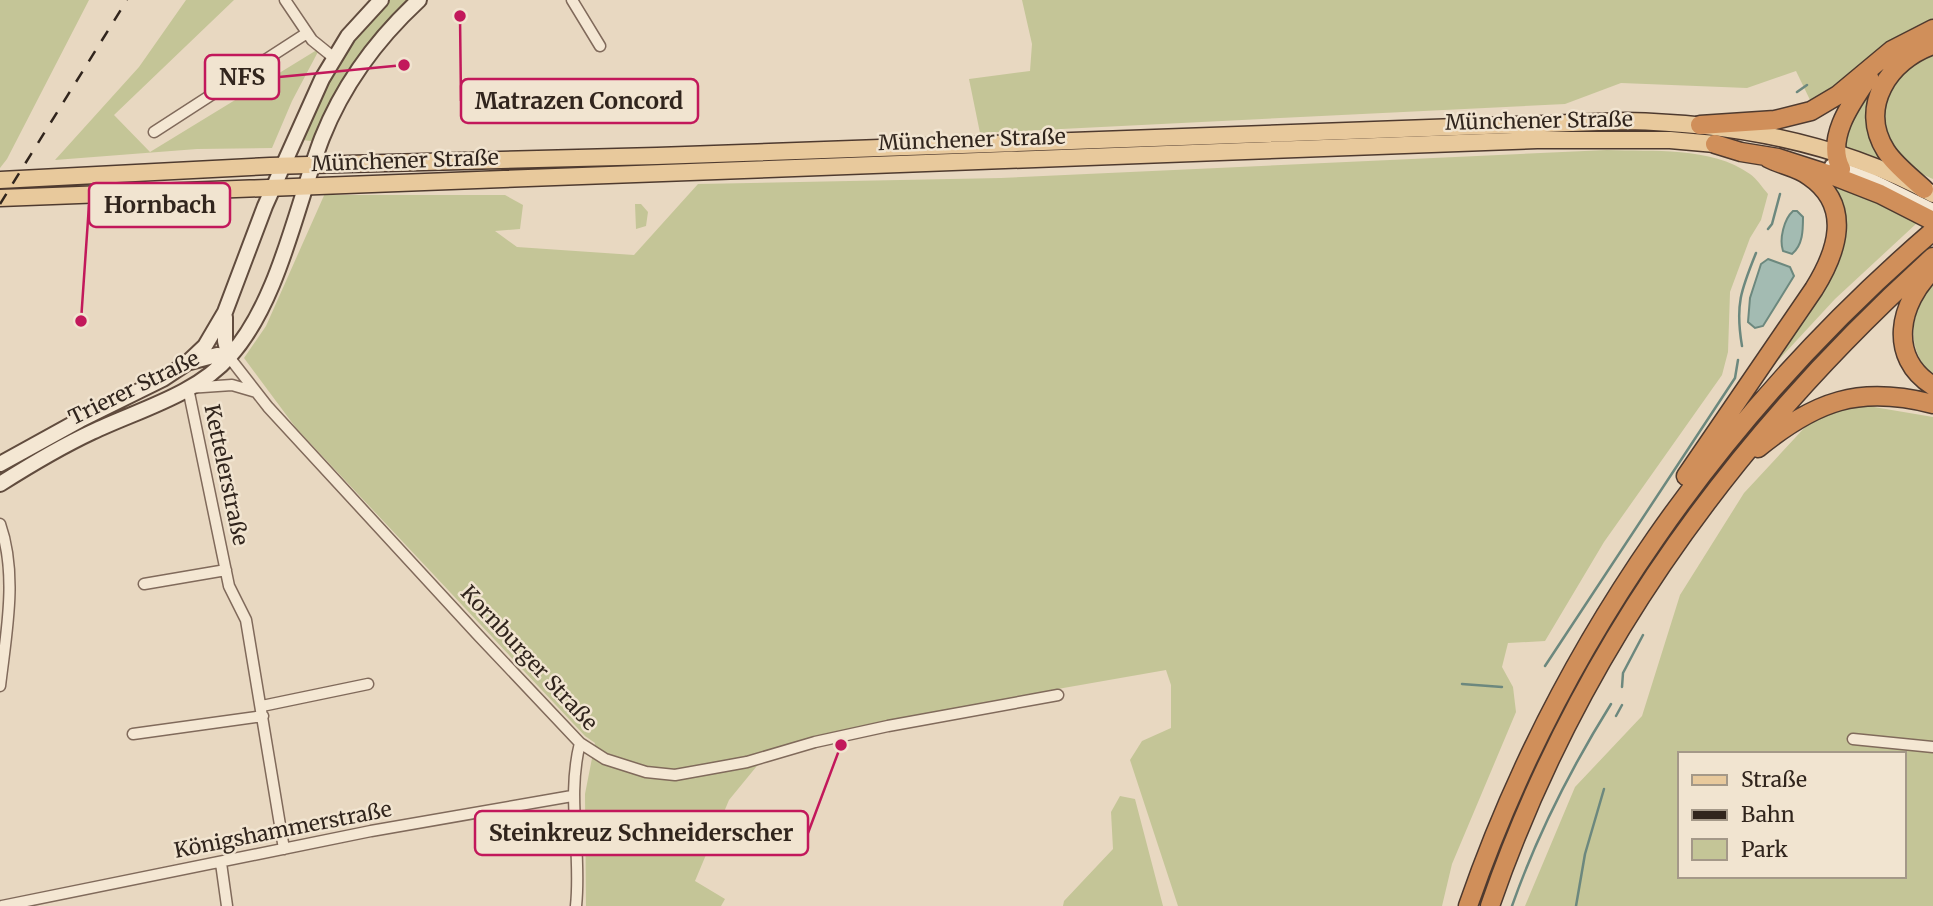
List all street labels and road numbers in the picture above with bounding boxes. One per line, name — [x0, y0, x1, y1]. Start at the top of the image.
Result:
street label: Münchener Straße — [1445, 105, 1633, 136]
street label: Münchener Straße — [878, 123, 1066, 156]
street label: Münchener Straße — [311, 144, 499, 177]
street label: Trierer Straße — [64, 344, 204, 431]
street label: Kettelerstraße — [198, 402, 255, 548]
street label: Kornburger Straße — [455, 579, 604, 736]
street label: Königshammerstraße — [172, 795, 394, 864]

